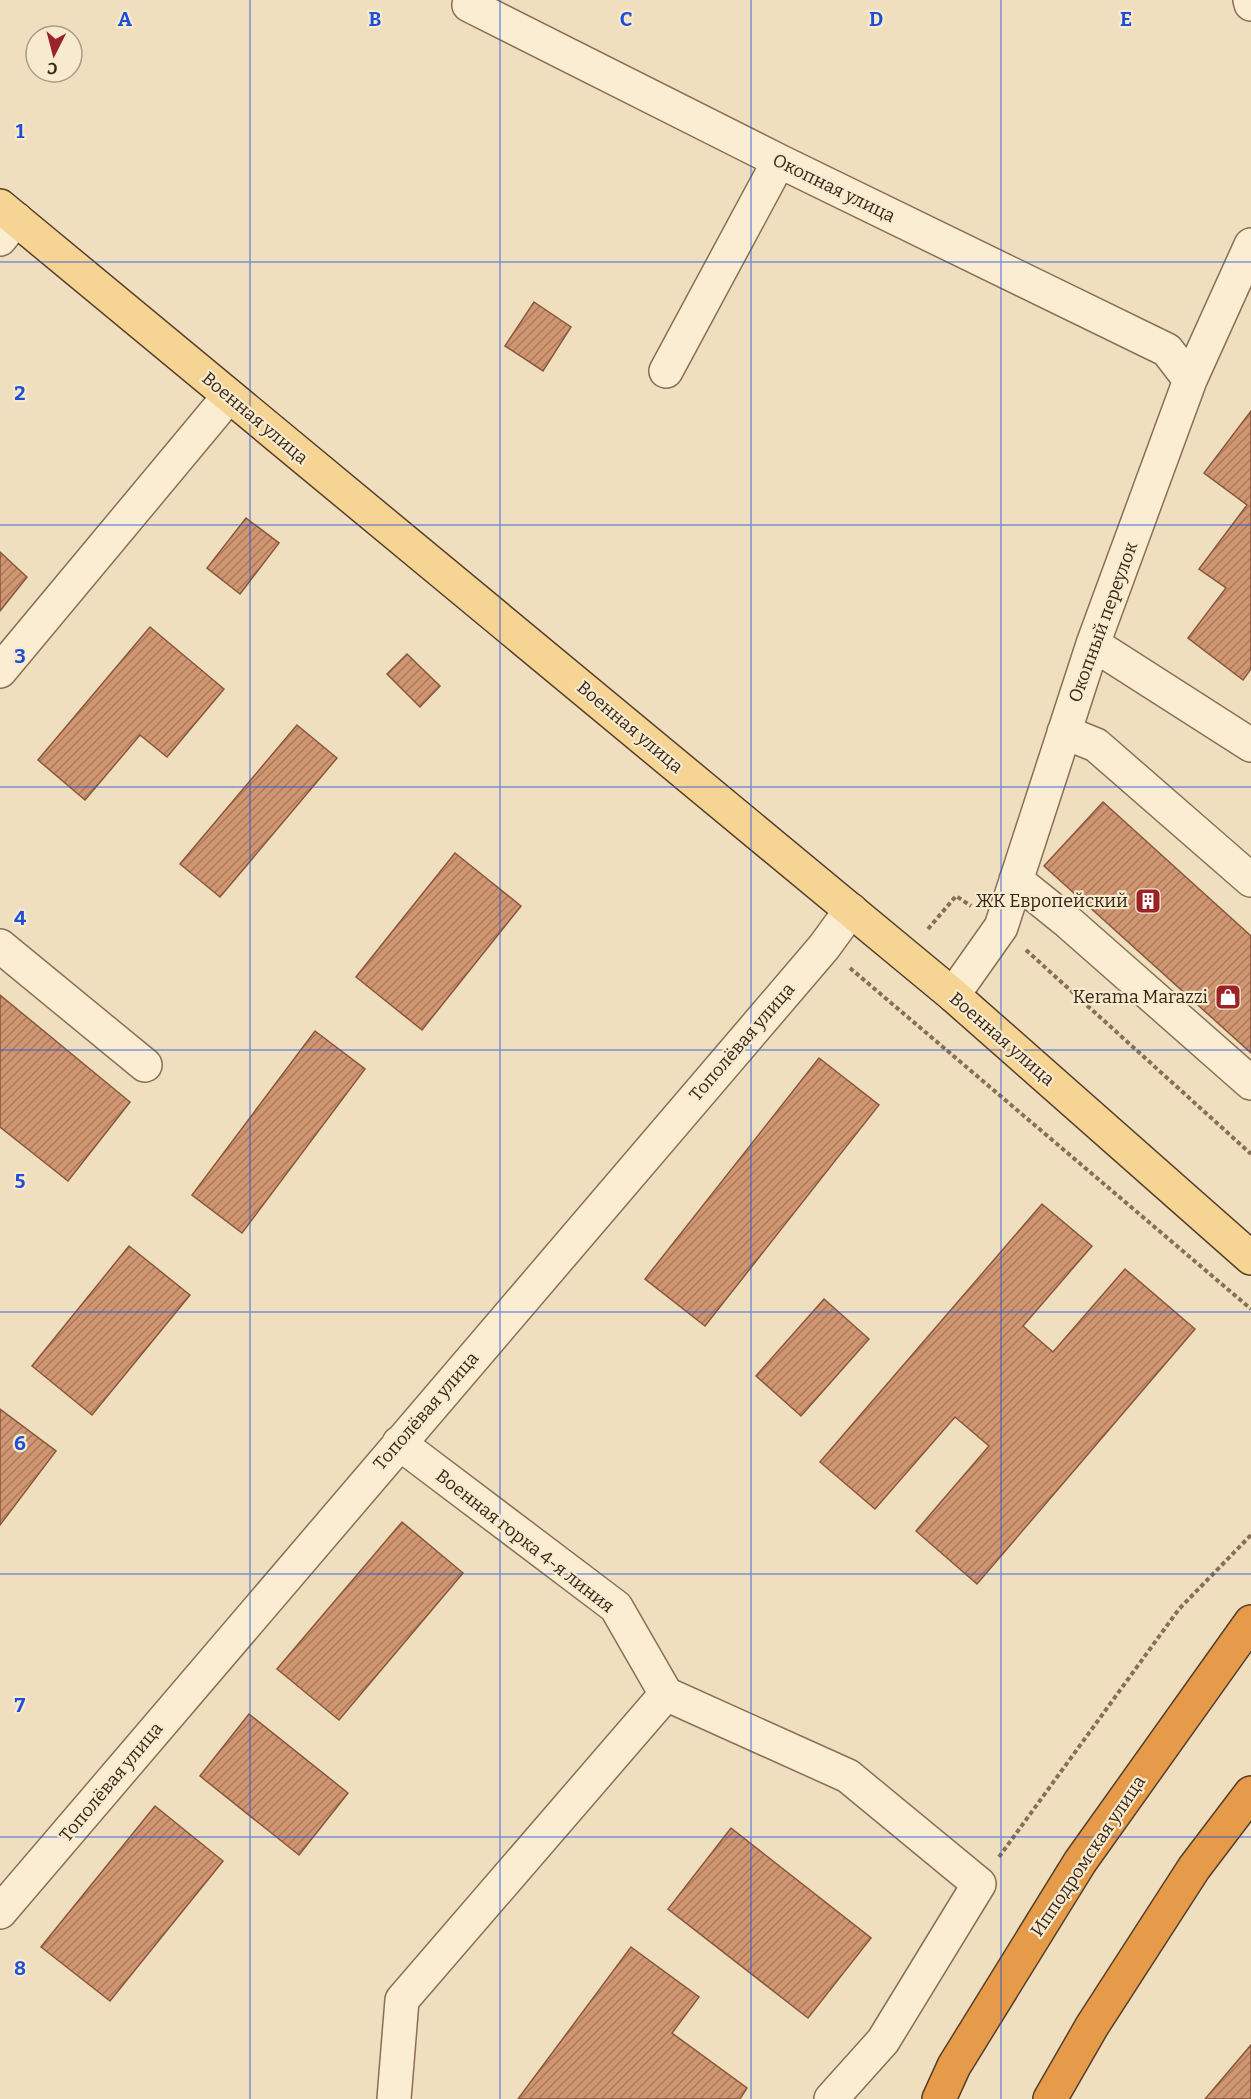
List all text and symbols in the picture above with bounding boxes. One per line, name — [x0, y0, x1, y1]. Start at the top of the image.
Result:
text: A — [118, 7, 133, 31]
text: B — [369, 7, 382, 31]
text: C — [620, 7, 632, 31]
text: D — [869, 7, 883, 31]
text: E — [1120, 7, 1132, 31]
north arrow — [24, 24, 84, 84]
text: С — [46, 58, 59, 78]
text: 1 — [16, 119, 25, 143]
street label: Окопная улица — [769, 149, 899, 227]
street label: Военная улица — [197, 367, 313, 469]
text: 2 — [14, 381, 26, 405]
street label: Окопный переулок — [1064, 538, 1142, 705]
text: 3 — [14, 644, 26, 668]
street label: Военная улица — [572, 676, 688, 778]
building icon: ЖК Европейский — [1133, 886, 1163, 916]
place label: ЖК Европейский — [975, 890, 1128, 912]
text: 4 — [14, 906, 26, 930]
street label: Тополёвая улица — [685, 978, 799, 1105]
shop icon: Kerama Marazzi — [1213, 982, 1243, 1012]
place label: Kerama Marazzi — [1073, 986, 1208, 1008]
street label: Военная улица — [945, 987, 1059, 1091]
text: 5 — [15, 1169, 26, 1193]
street label: Тополёвая улица — [369, 1347, 483, 1474]
text: 6 — [14, 1431, 26, 1455]
street label: Военная горка 4-я линия — [431, 1465, 619, 1617]
text: 7 — [15, 1693, 26, 1717]
street label: Тополёвая улица — [55, 1718, 167, 1846]
street label: Ипподромская улица — [1026, 1771, 1150, 1941]
text: 8 — [14, 1956, 26, 1980]

